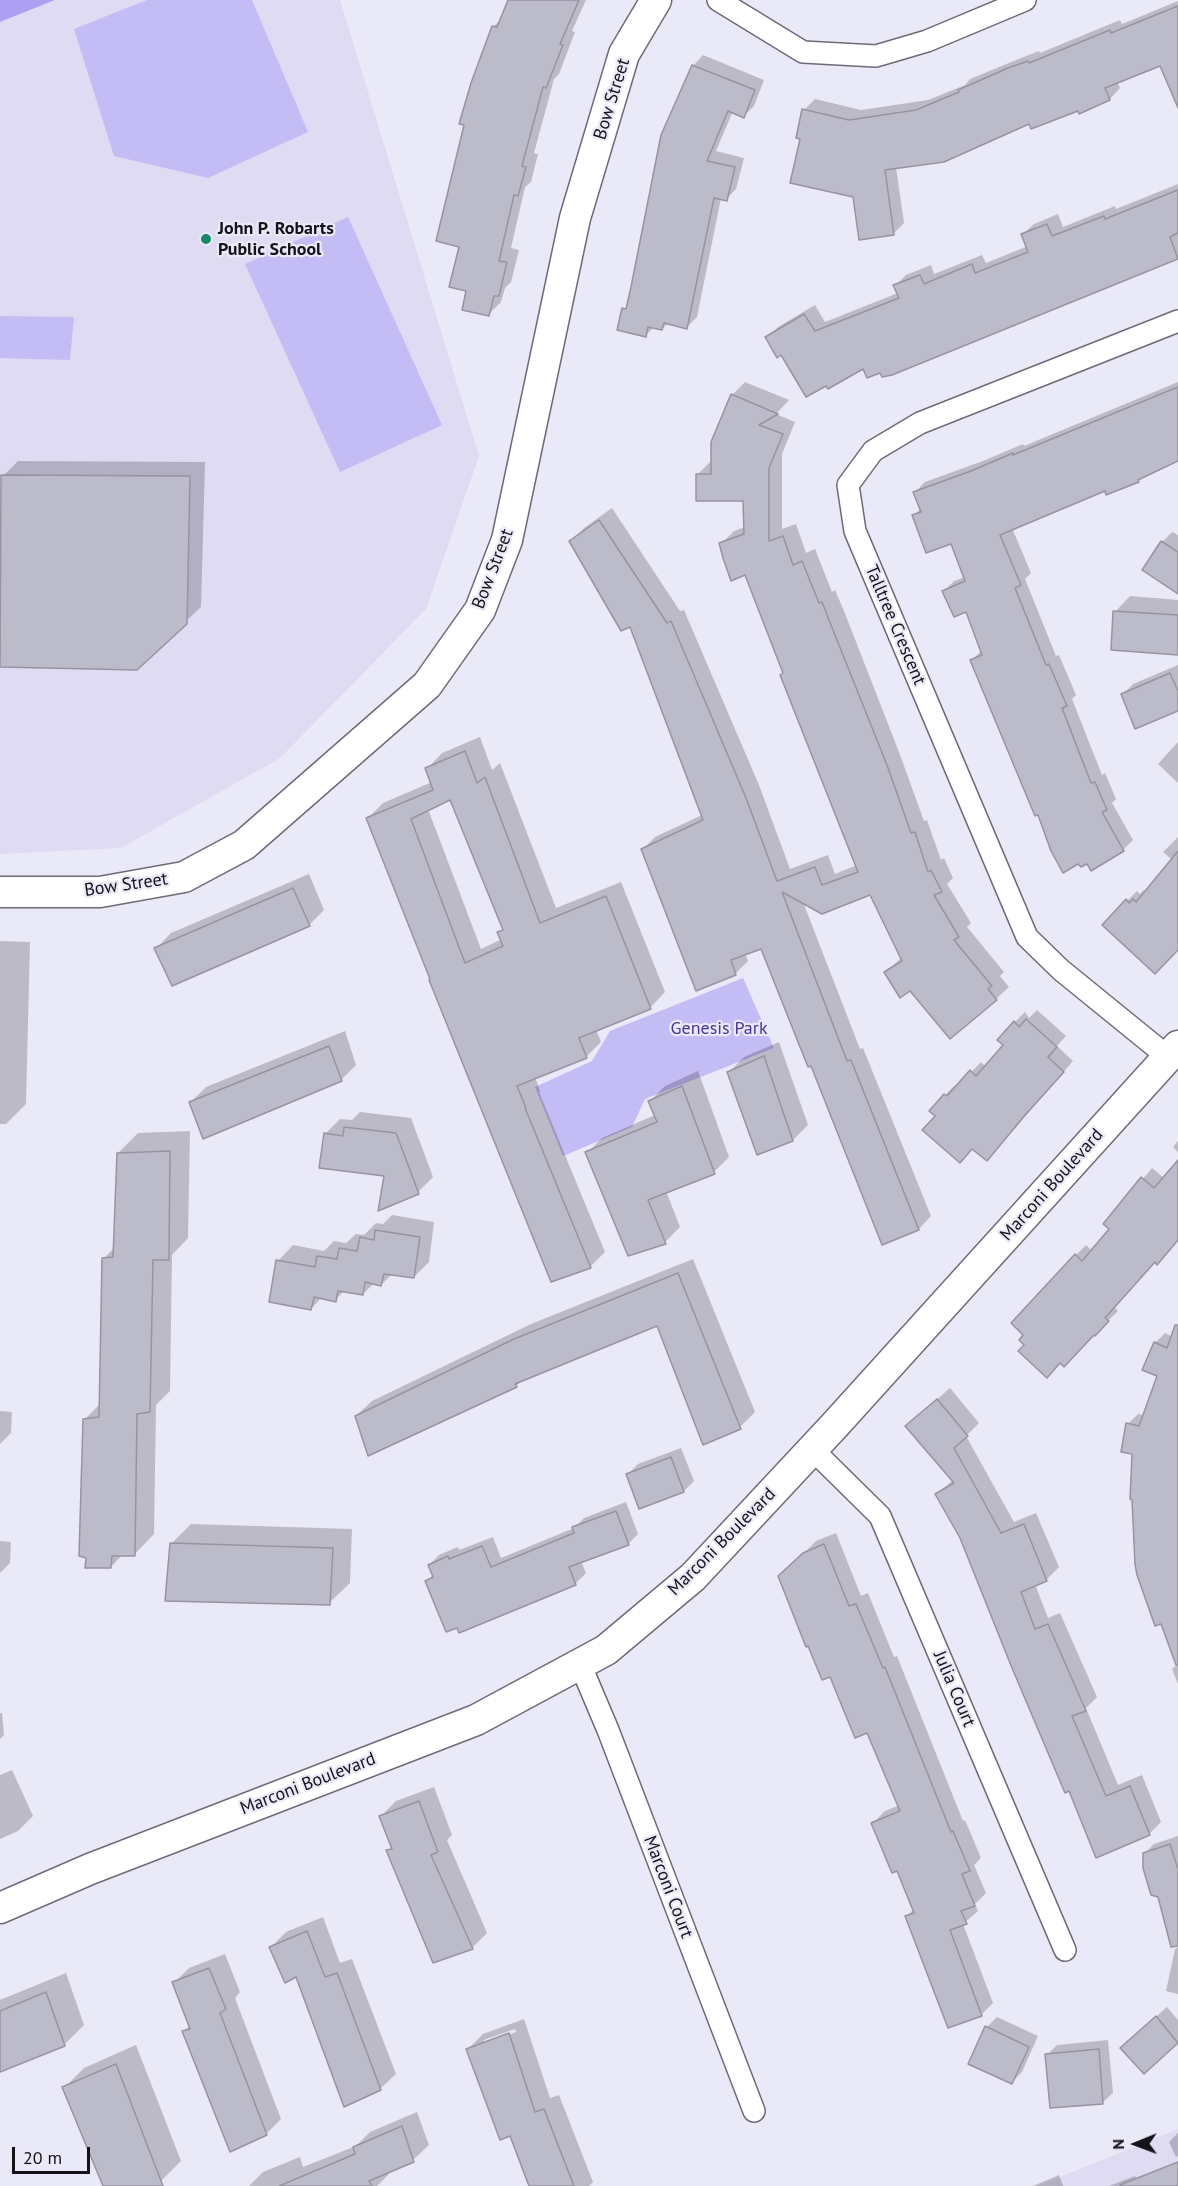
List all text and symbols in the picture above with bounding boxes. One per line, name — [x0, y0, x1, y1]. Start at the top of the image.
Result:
street label: Bow Street — [589, 56, 635, 142]
place label: John P. Robarts Public School — [218, 218, 334, 260]
marker: John P. Robarts Public School — [199, 232, 213, 246]
street label: Bow Street — [468, 526, 518, 612]
street label: Talltree Crescent — [860, 562, 930, 688]
street label: Bow Street — [83, 868, 169, 902]
park label: Genesis Park — [670, 1018, 768, 1040]
street label: Marconi Boulevard — [996, 1124, 1108, 1246]
street label: Marconi Boulevard — [664, 1484, 780, 1600]
street label: Julia Court — [928, 1648, 980, 1730]
street label: Marconi Boulevard — [237, 1748, 379, 1820]
street label: Marconi Court — [639, 1833, 697, 1941]
north arrow — [1106, 2114, 1166, 2174]
scale bar — [15, 2135, 93, 2173]
text: N — [1108, 2139, 1128, 2150]
text: 20 m — [23, 2146, 62, 2169]

